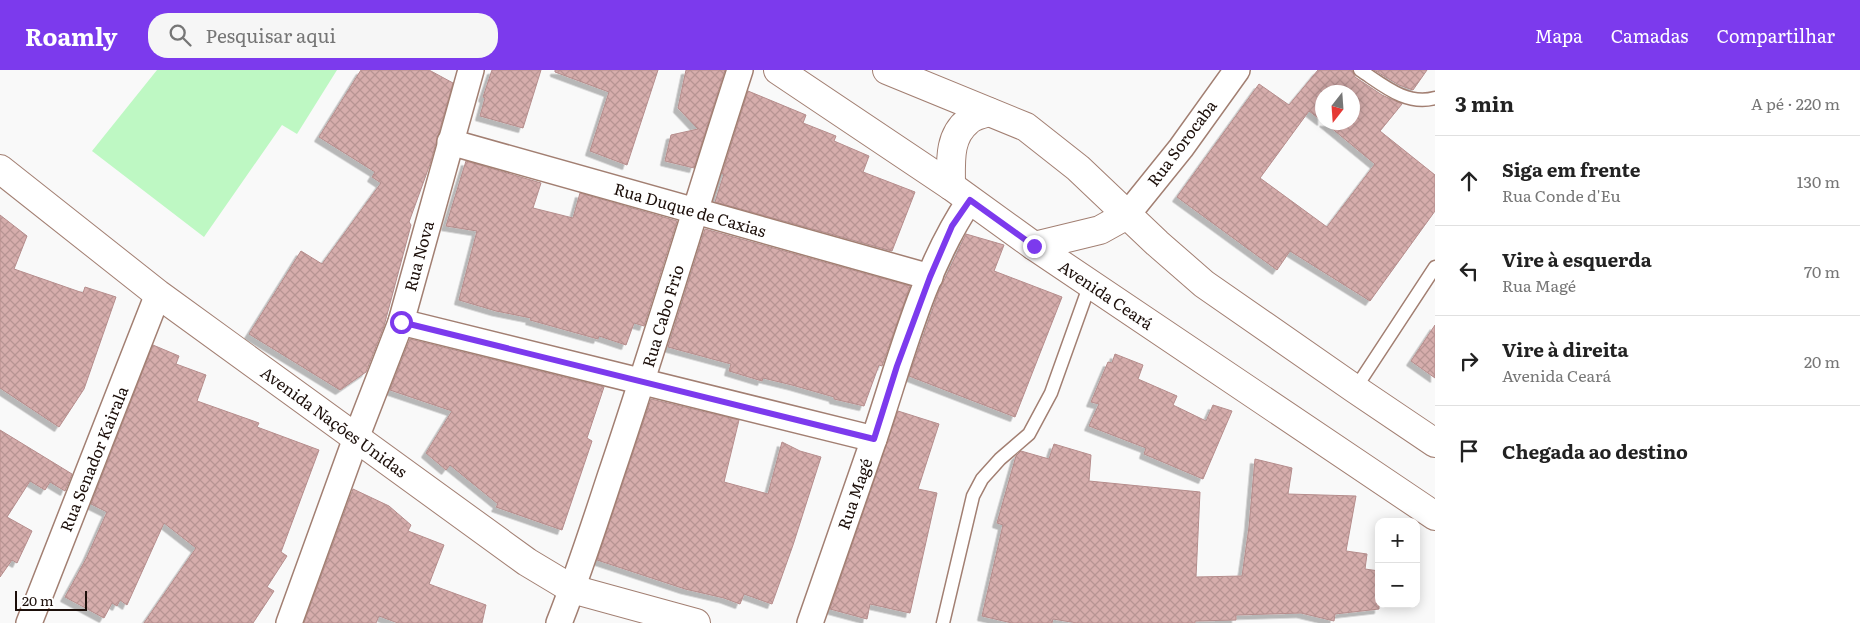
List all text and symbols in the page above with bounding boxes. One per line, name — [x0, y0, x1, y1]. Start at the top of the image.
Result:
search box — [148, 13, 498, 58]
text: Roamly — [25, 18, 118, 53]
icon: search — [166, 21, 194, 49]
text: Pesquisar aqui — [206, 21, 336, 49]
text: Mapa — [1535, 22, 1583, 49]
text: Camadas — [1611, 22, 1688, 49]
text: Compartilhar — [1716, 22, 1835, 49]
north arrow — [1315, 85, 1360, 130]
text: 3 min — [1455, 87, 1514, 118]
text: A pé · 220 m — [1751, 91, 1840, 115]
street label: Rua Sorocaba — [1141, 94, 1222, 191]
text: Siga em frente — [1502, 155, 1640, 183]
icon: ahead — [1455, 167, 1483, 195]
text: 130 m — [1797, 169, 1840, 193]
street label: Rua Duque de Caxias — [611, 176, 769, 242]
text: Rua Conde d'Eu — [1502, 183, 1621, 207]
street label: Rua Nova — [397, 217, 439, 294]
route end — [1023, 235, 1046, 258]
text: Vire à esquerda — [1502, 245, 1652, 273]
street label: Avenida Ceará — [1055, 254, 1159, 335]
icon: left — [1455, 257, 1483, 285]
text: 70 m — [1804, 259, 1840, 283]
street label: Rua Cabo Frio — [635, 261, 689, 370]
text: Rua Magé — [1502, 273, 1576, 297]
route start — [390, 311, 413, 334]
text: Vire à direita — [1502, 335, 1629, 363]
icon: right — [1455, 347, 1483, 375]
text: 20 m — [1804, 349, 1840, 373]
street label: Avenida Nações Unidas — [256, 360, 413, 483]
text: Avenida Ceará — [1502, 363, 1611, 387]
street label: Rua Senador Kairala — [53, 382, 133, 535]
icon: arrive — [1455, 437, 1483, 465]
text: Chegada ao destino — [1502, 437, 1688, 465]
street label: Rua Magé — [831, 455, 877, 533]
map controls — [1375, 518, 1420, 608]
button: + — [1375, 518, 1420, 563]
button: − — [1375, 563, 1420, 608]
scale bar — [15, 588, 88, 611]
text: 20 m — [22, 590, 54, 610]

